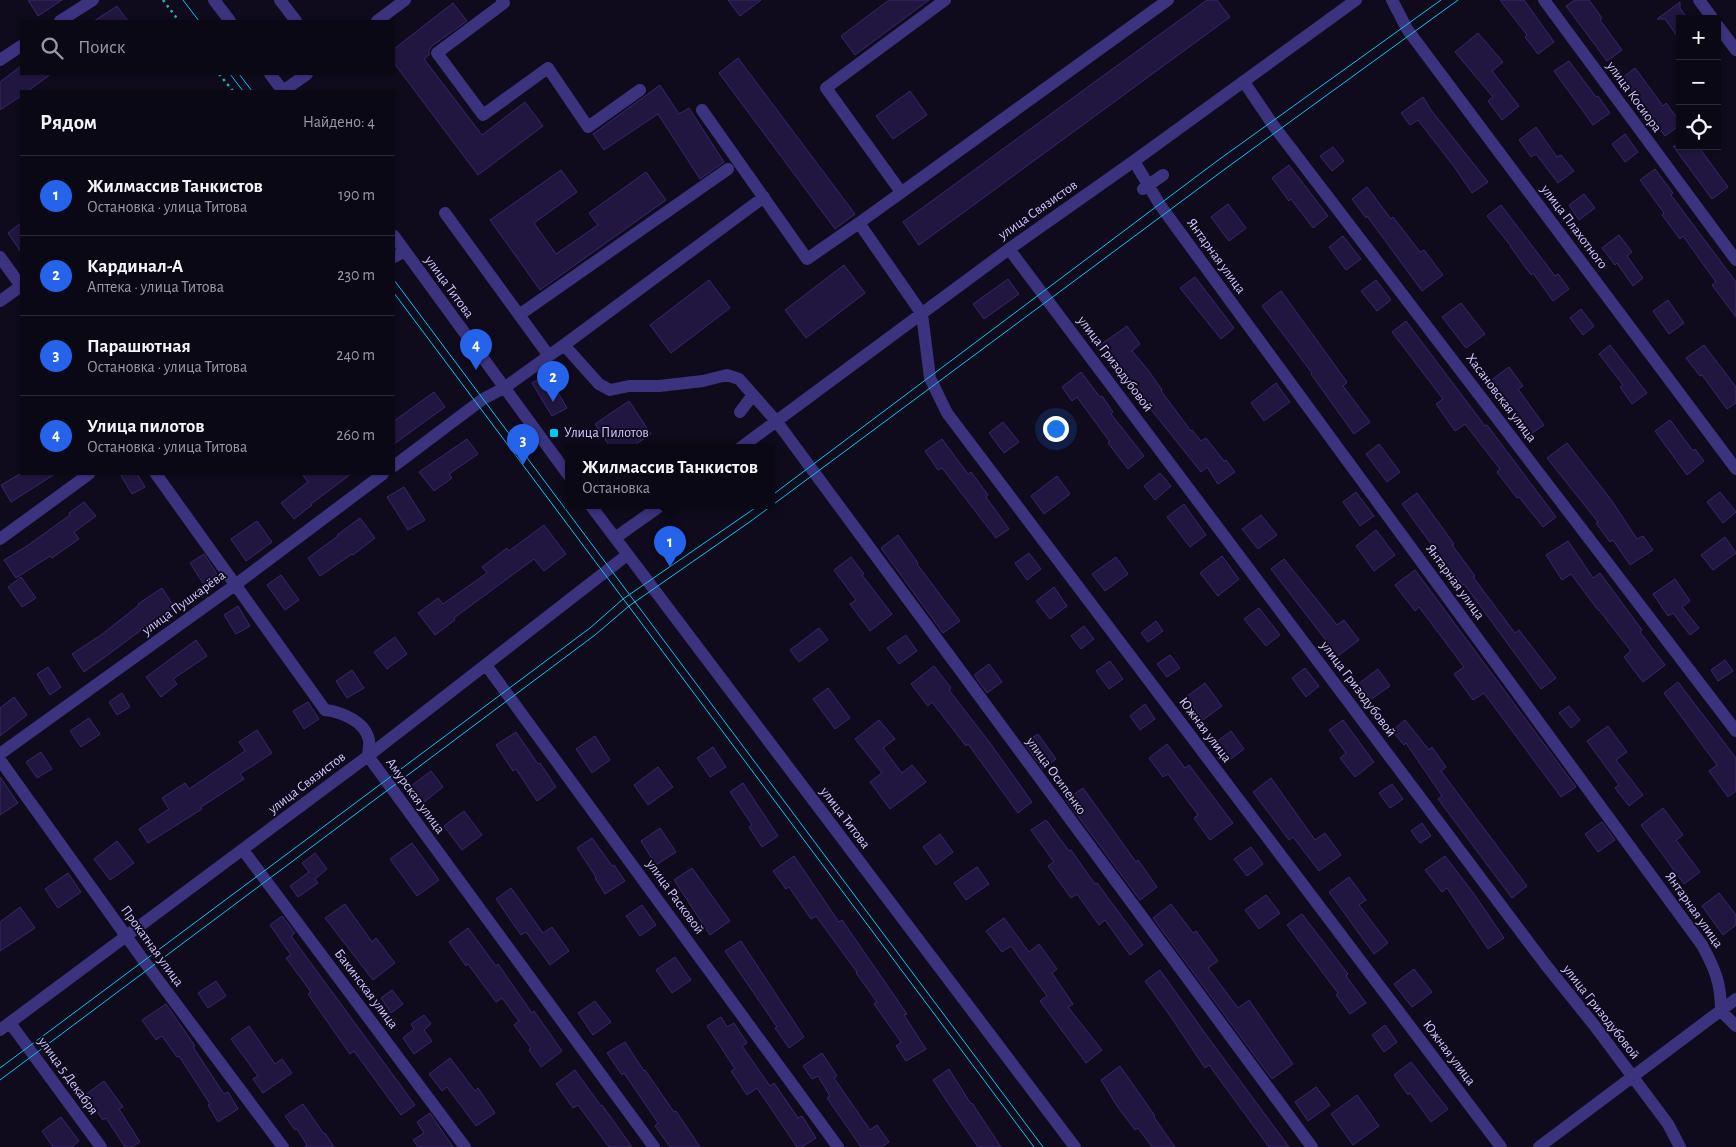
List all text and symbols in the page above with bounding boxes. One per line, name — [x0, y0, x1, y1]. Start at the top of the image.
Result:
map controls — [1676, 15, 1721, 150]
button: + — [1676, 15, 1721, 60]
search box — [20, 20, 395, 75]
icon: search — [38, 34, 66, 62]
text: Поиск — [78, 38, 125, 57]
street label: улица Косиора — [1603, 58, 1665, 135]
button: − — [1676, 60, 1721, 105]
button: locate — [1676, 105, 1721, 150]
text: Рядом — [40, 112, 97, 133]
text: Найдено: 4 — [303, 114, 375, 130]
text: Жилмассив Танкистов — [87, 177, 263, 196]
street label: улица Связистов — [995, 178, 1080, 243]
street label: улица Плахотного — [1537, 182, 1610, 272]
text: 1 — [53, 187, 59, 203]
text: 190 m — [338, 187, 375, 203]
text: Остановка · улица Титова — [87, 199, 247, 215]
street label: Янтарная улица — [1184, 216, 1248, 297]
street label: улица Титова — [421, 253, 476, 321]
text: Кардинал-А — [87, 257, 183, 276]
text: 2 — [52, 267, 60, 283]
text: 230 m — [337, 267, 375, 283]
text: Аптека · улица Титова — [87, 279, 224, 295]
street label: улица Гризодубовой — [1074, 313, 1155, 414]
pin: 4 — [460, 329, 492, 370]
text: Парашютная — [87, 337, 191, 356]
text: 3 — [53, 347, 59, 363]
text: 240 m — [336, 347, 375, 363]
street label: Хасановская улица — [1463, 351, 1539, 445]
text: Остановка · улица Титова — [87, 359, 247, 375]
pin: 2 — [537, 361, 569, 402]
your location — [1043, 416, 1069, 442]
text: Улица пилотов — [87, 417, 204, 436]
pin: 3 — [507, 424, 539, 465]
place label: Улица Пилотов — [564, 426, 649, 440]
text: 4 — [52, 427, 60, 443]
text: 260 m — [336, 427, 375, 443]
marker: Улица Пилотов — [548, 427, 560, 439]
text: Остановка · улица Титова — [87, 439, 247, 455]
popup — [565, 444, 775, 509]
text: Жилмассив Танкистов — [582, 458, 758, 477]
text: Остановка — [582, 480, 650, 496]
pin: 1 — [654, 526, 686, 567]
street label: Янтарная улица — [1423, 542, 1487, 623]
street label: улица Пушкарёва — [139, 568, 229, 638]
street label: улица Гризодубовой — [1317, 638, 1398, 739]
street label: Южная улица — [1176, 695, 1234, 766]
street label: улица Осипенко — [1023, 734, 1089, 817]
street label: улица Связистов — [265, 750, 348, 817]
street label: Амурская улица — [383, 756, 447, 837]
street label: улица Титова — [817, 784, 873, 852]
street label: улица Расковой — [643, 856, 707, 937]
street label: Янтарная улица — [1663, 869, 1726, 951]
street label: Прокатная улица — [118, 903, 186, 990]
street label: Бакинская улица — [332, 947, 401, 1032]
street label: улица Гризодубовой — [1559, 961, 1642, 1062]
street label: Южная улица — [1420, 1018, 1478, 1089]
street label: улица 5 Декабря — [35, 1034, 101, 1117]

